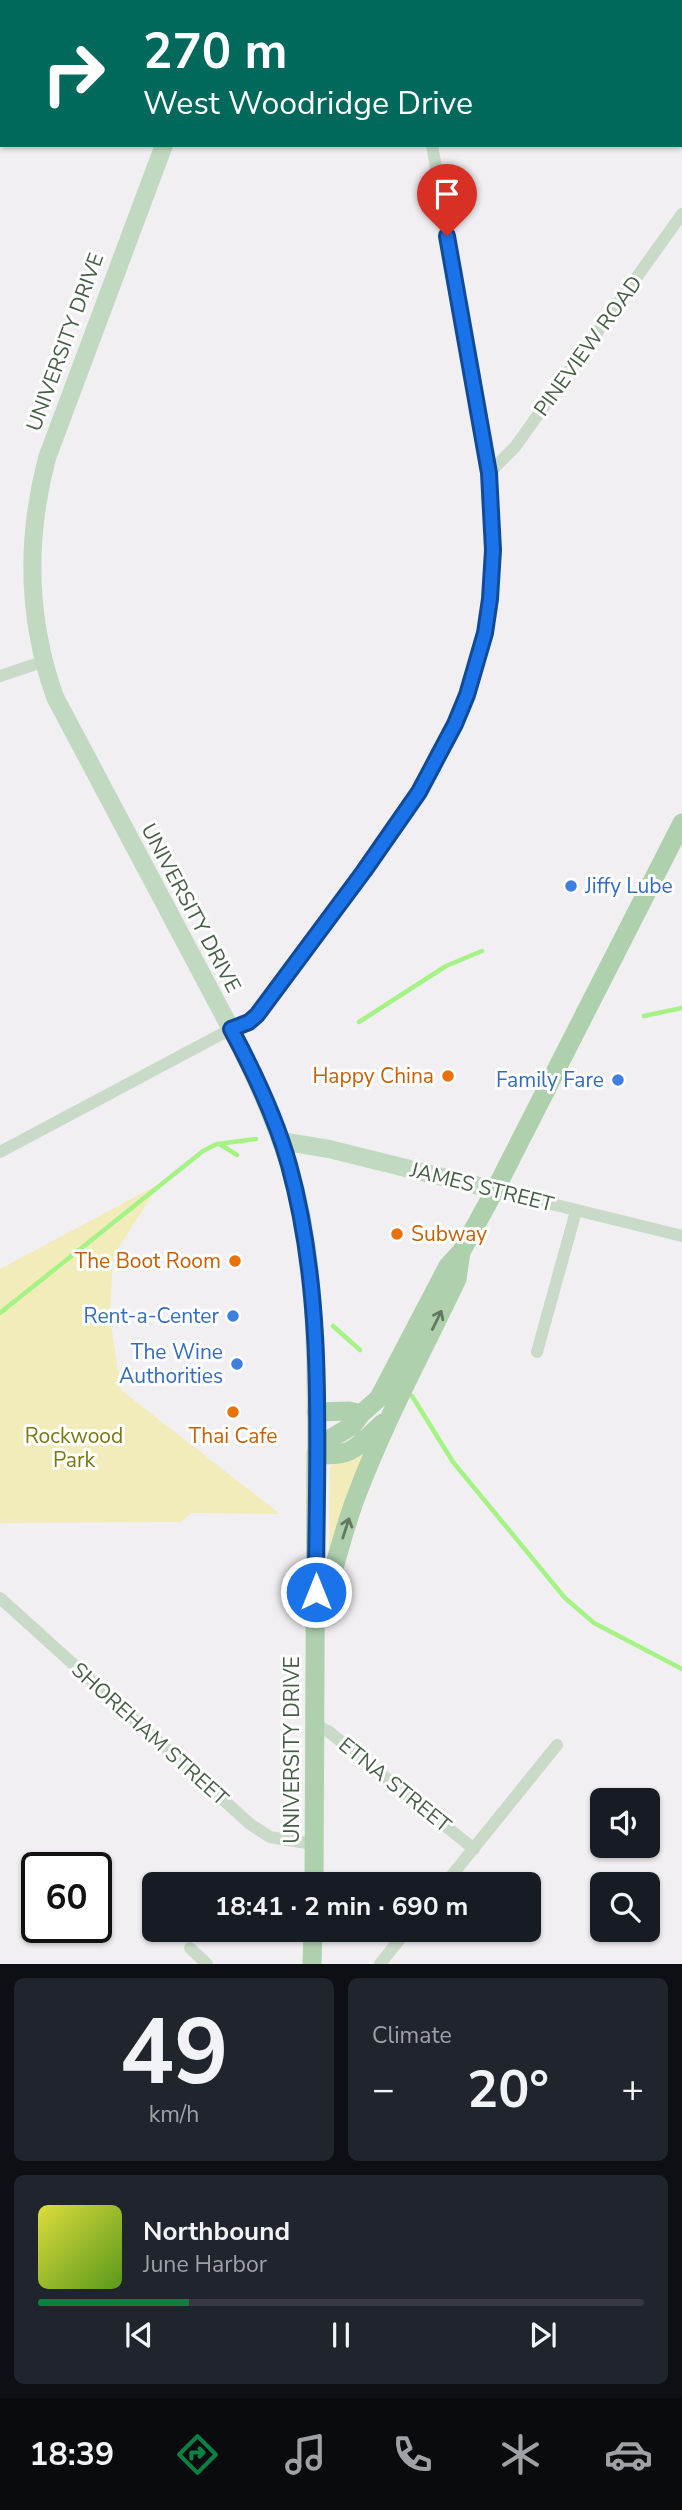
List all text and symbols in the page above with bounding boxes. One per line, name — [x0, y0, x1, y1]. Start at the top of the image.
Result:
text: 270 m — [143, 18, 287, 85]
icon: right — [28, 28, 119, 119]
text: West Woodridge Drive — [143, 82, 473, 125]
pin — [417, 164, 477, 236]
icon: arrive — [428, 175, 466, 213]
street label: UNIVERSITY DRIVE — [20, 249, 110, 435]
street label: PINEVIEW ROAD — [527, 270, 649, 422]
street label: UNIVERSITY DRIVE — [135, 819, 247, 997]
place label: Jiffy Lube — [584, 872, 673, 900]
marker: Jiffy Lube — [563, 878, 579, 894]
place label: Happy China — [312, 1062, 434, 1090]
place label: Family Fare — [496, 1066, 604, 1094]
marker: Happy China — [440, 1068, 456, 1084]
marker: Family Fare — [610, 1072, 626, 1088]
street label: JAMES STREET — [407, 1155, 557, 1218]
place label: Subway — [411, 1220, 487, 1248]
marker: Subway — [389, 1226, 405, 1242]
place label: The Boot Room — [75, 1247, 221, 1275]
marker: The Boot Room — [227, 1253, 243, 1269]
place label: Rent-a-Center — [84, 1302, 219, 1330]
marker: Rent-a-Center — [225, 1308, 241, 1324]
one-way arrow — [431, 1310, 445, 1331]
place label: The Wine Authorities — [119, 1338, 223, 1390]
marker: The Wine Authorities — [229, 1356, 245, 1372]
marker: Thai Cafe — [225, 1404, 241, 1420]
park label: Rockwood Park — [25, 1422, 123, 1474]
place label: Thai Cafe — [189, 1422, 277, 1450]
one-way arrow — [340, 1518, 353, 1540]
position arrow — [279, 1555, 353, 1629]
street label: SHOREHAM STREET — [66, 1656, 235, 1812]
street label: UNIVERSITY DRIVE — [278, 1656, 306, 1844]
street label: ETNA STREET — [333, 1731, 457, 1839]
map controls — [590, 1788, 660, 1942]
button: sound — [590, 1788, 660, 1858]
speed limit sign: 60 — [21, 1852, 112, 1943]
button: search — [590, 1872, 660, 1942]
text: 18:41 · 2 min · 690 m — [215, 1889, 468, 1924]
text: 49 — [119, 1991, 229, 2115]
text: Climate — [372, 2020, 452, 2051]
text: 20° — [467, 2054, 549, 2125]
text: − — [372, 2064, 395, 2115]
text: + — [621, 2064, 644, 2115]
text: km/h — [149, 2099, 199, 2130]
text: Northbound — [143, 2214, 290, 2249]
text: June Harbor — [143, 2249, 267, 2280]
icon: previous — [120, 2316, 158, 2354]
icon: pause — [322, 2316, 360, 2354]
icon: next — [524, 2316, 562, 2354]
icon: directions — [173, 2430, 222, 2479]
icon: music — [281, 2430, 330, 2479]
icon: phone — [388, 2430, 437, 2479]
icon: climate — [496, 2430, 545, 2479]
icon: car — [604, 2430, 653, 2479]
text: 18:39 — [29, 2433, 114, 2476]

